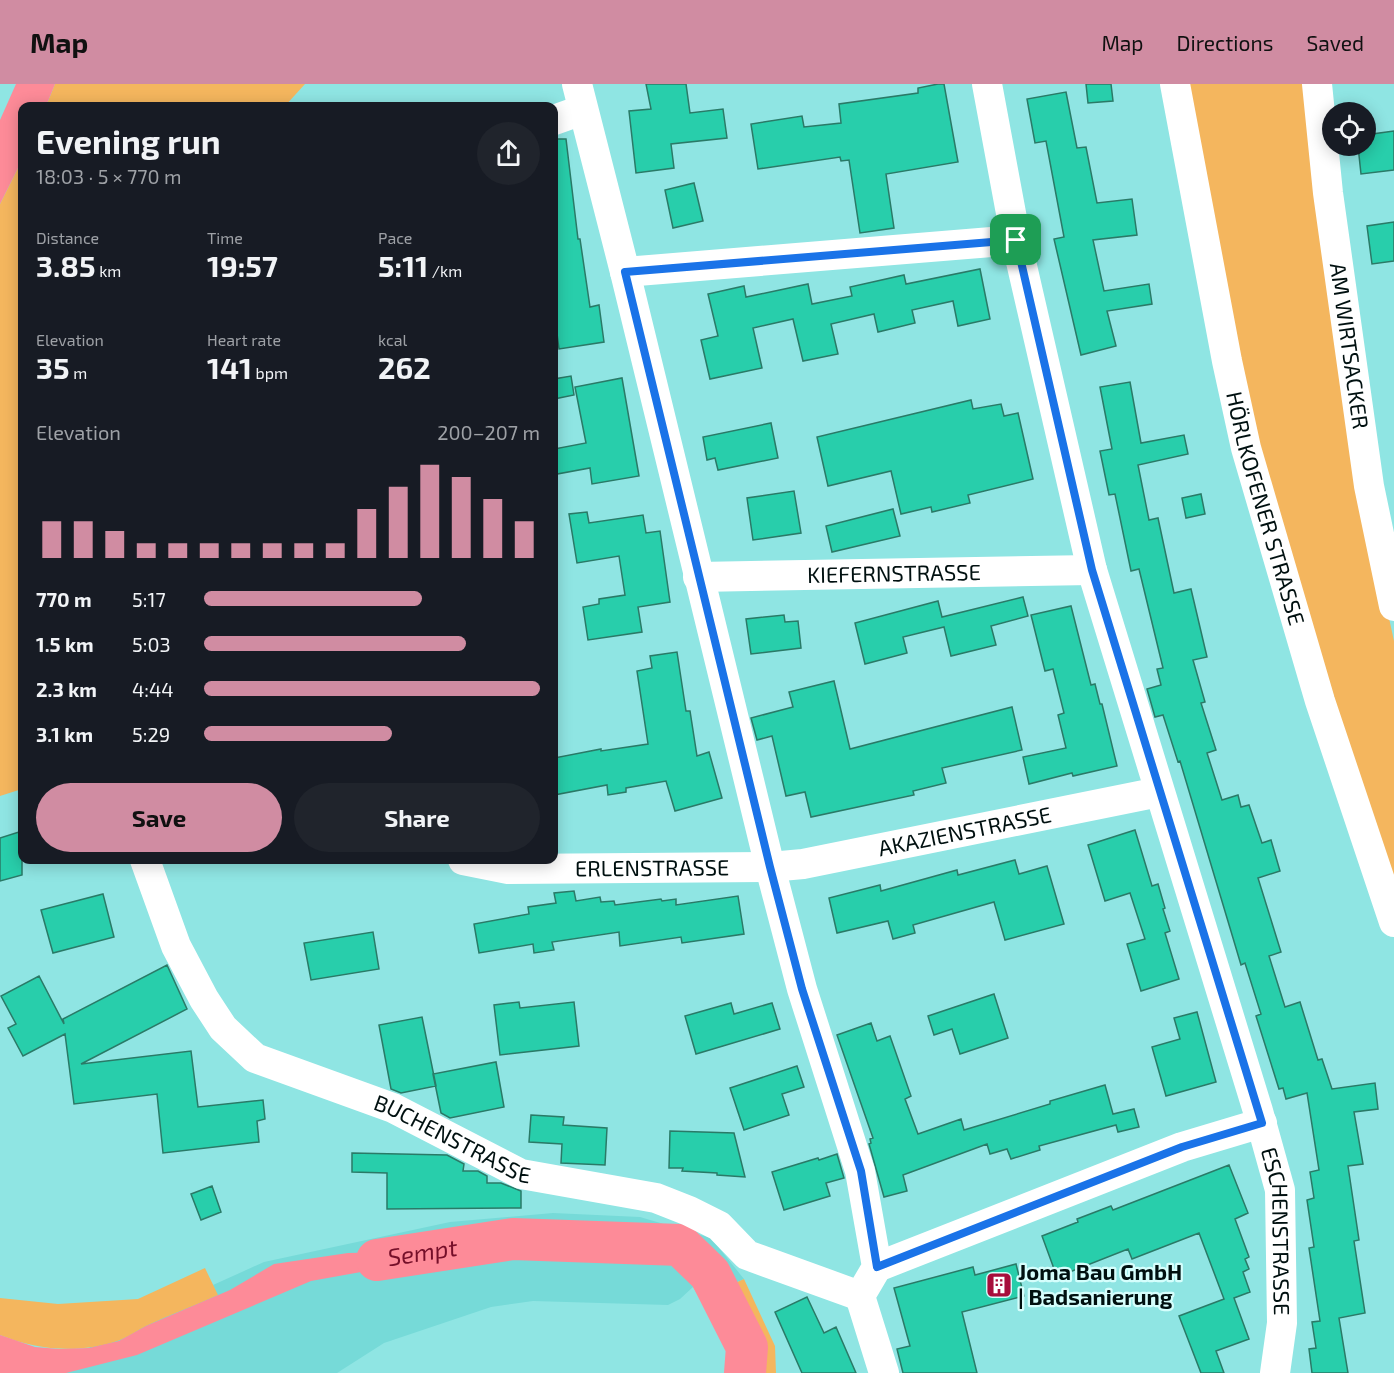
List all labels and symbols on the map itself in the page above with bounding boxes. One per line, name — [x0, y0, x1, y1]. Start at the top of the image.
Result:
pin — [990, 214, 1041, 265]
street label: AM WIRTSACKER — [1326, 261, 1375, 431]
street label: HÖRLKOFENER STRASSE — [1222, 389, 1311, 628]
street label: KIEFERNSTRASSE — [807, 558, 981, 587]
street label: AKAZIENSTRASSE — [876, 800, 1053, 860]
street label: ERLENSTRASSE — [575, 853, 729, 880]
street label: BUCHENSTRASSE — [371, 1088, 533, 1188]
street label: ESCHENSTRASSE — [1257, 1144, 1296, 1316]
water label: Sempt — [385, 1232, 460, 1271]
place label: Joma Bau GmbH | Badsanierung — [1018, 1258, 1182, 1309]
building icon: Joma Bau GmbH | Badsanierung — [984, 1270, 1014, 1300]

